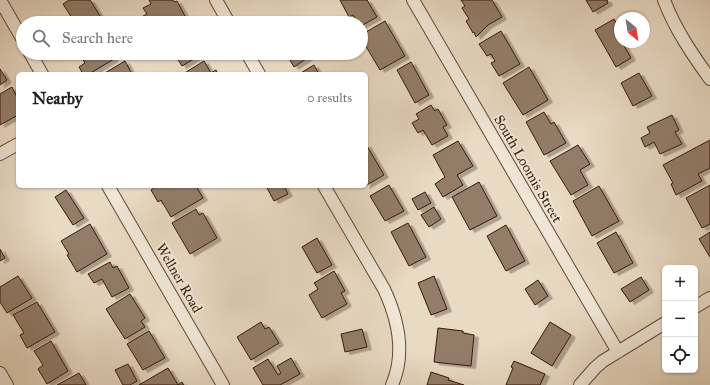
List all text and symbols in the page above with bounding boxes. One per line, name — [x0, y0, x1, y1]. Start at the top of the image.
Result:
north arrow — [614, 12, 650, 48]
search box — [16, 16, 368, 60]
icon: search — [30, 27, 52, 49]
text: Search here — [62, 29, 133, 47]
text: Nearby — [32, 88, 83, 109]
text: 0 results — [307, 90, 352, 106]
street label: South Loomis Street — [490, 112, 566, 226]
street label: Wellner Road — [152, 240, 206, 316]
map controls — [662, 265, 698, 373]
button: + — [662, 265, 698, 301]
button: − — [662, 301, 698, 337]
button: locate — [662, 337, 698, 373]

